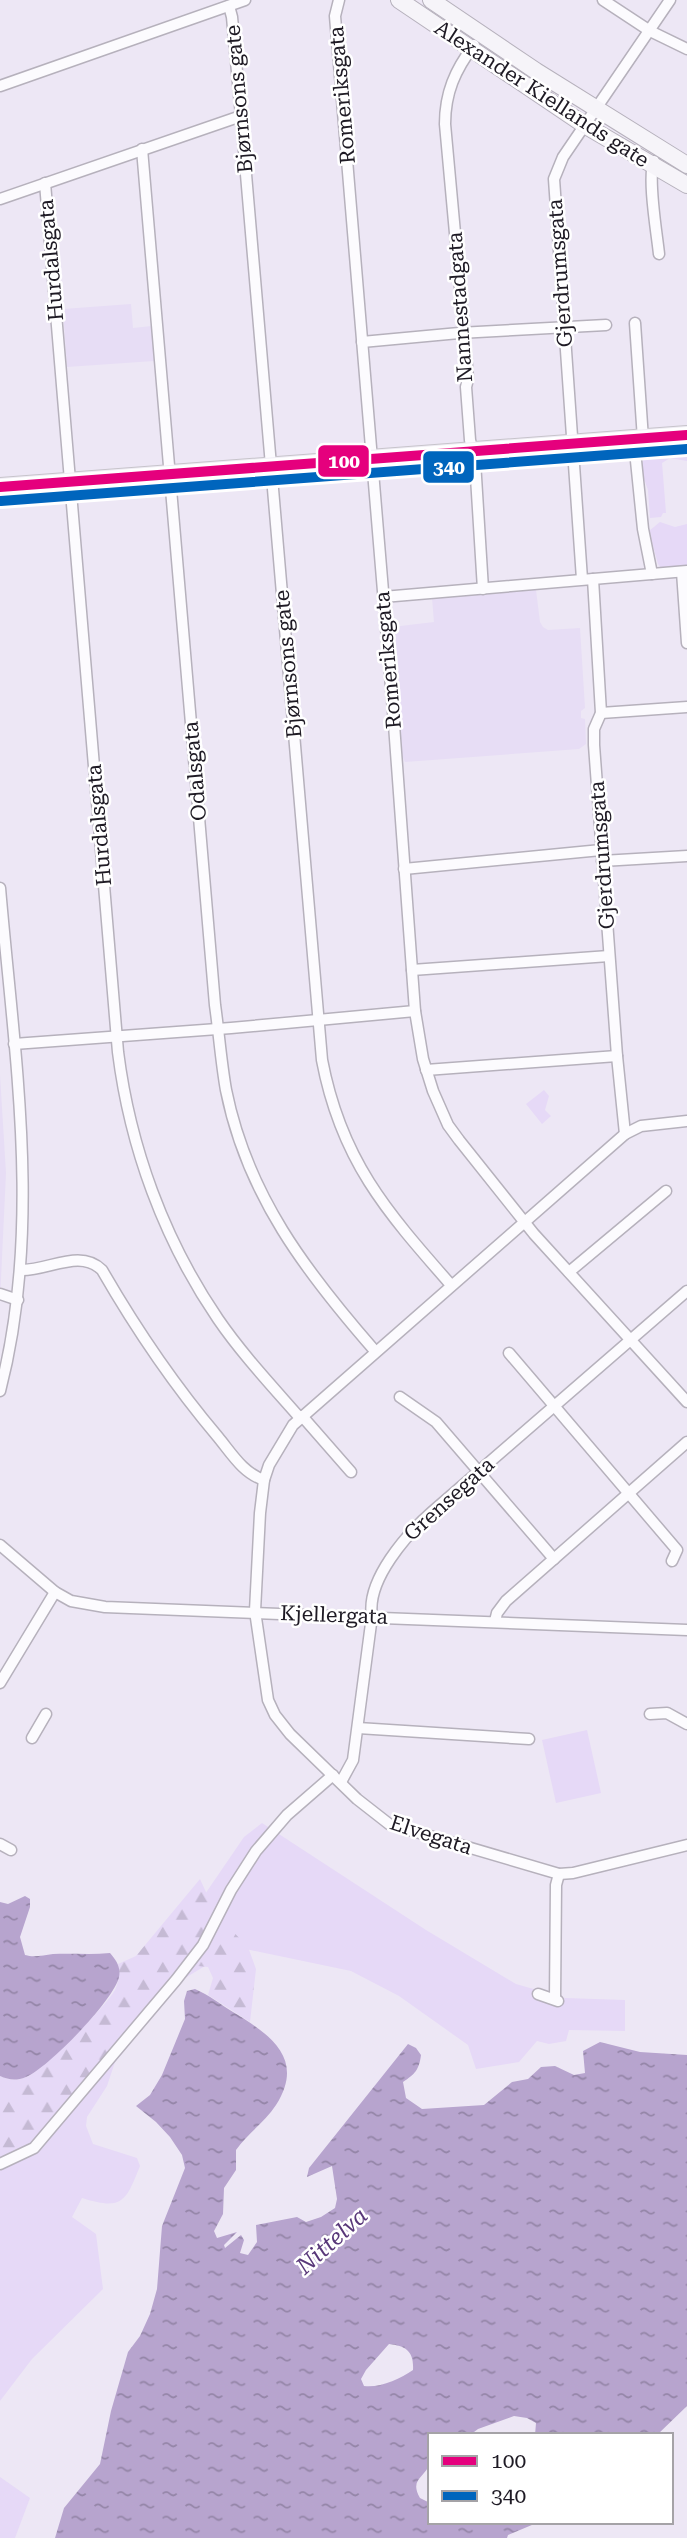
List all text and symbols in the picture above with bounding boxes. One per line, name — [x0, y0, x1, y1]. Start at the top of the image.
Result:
street label: Alexander Kiellands gate — [430, 16, 654, 172]
street label: Bjørnsons gate — [221, 24, 257, 174]
street label: Romeriksgata — [324, 25, 360, 165]
street label: Gjerdrumsgata — [543, 197, 577, 348]
street label: Hurdalsgata — [34, 198, 68, 322]
street label: Nannestadgata — [443, 230, 477, 383]
line badge: 100 — [317, 444, 370, 478]
text: 100 — [328, 450, 360, 473]
line badge: 340 — [422, 450, 475, 484]
text: 340 — [433, 456, 465, 479]
street label: Bjørnsons gate — [270, 589, 306, 739]
street label: Romeriksgata — [370, 590, 406, 730]
street label: Odalsgata — [179, 720, 211, 822]
street label: Hurdalsgata — [82, 763, 116, 887]
street label: Gjerdrumsgata — [585, 779, 619, 930]
street label: Grensegata — [399, 1452, 500, 1546]
street label: Kjellergata — [280, 1601, 389, 1629]
street label: Elvegata — [387, 1810, 476, 1860]
water label: Nittelva — [290, 2202, 373, 2281]
legend — [428, 2433, 673, 2524]
text: 100 — [491, 2449, 526, 2473]
text: 340 — [491, 2484, 526, 2508]

